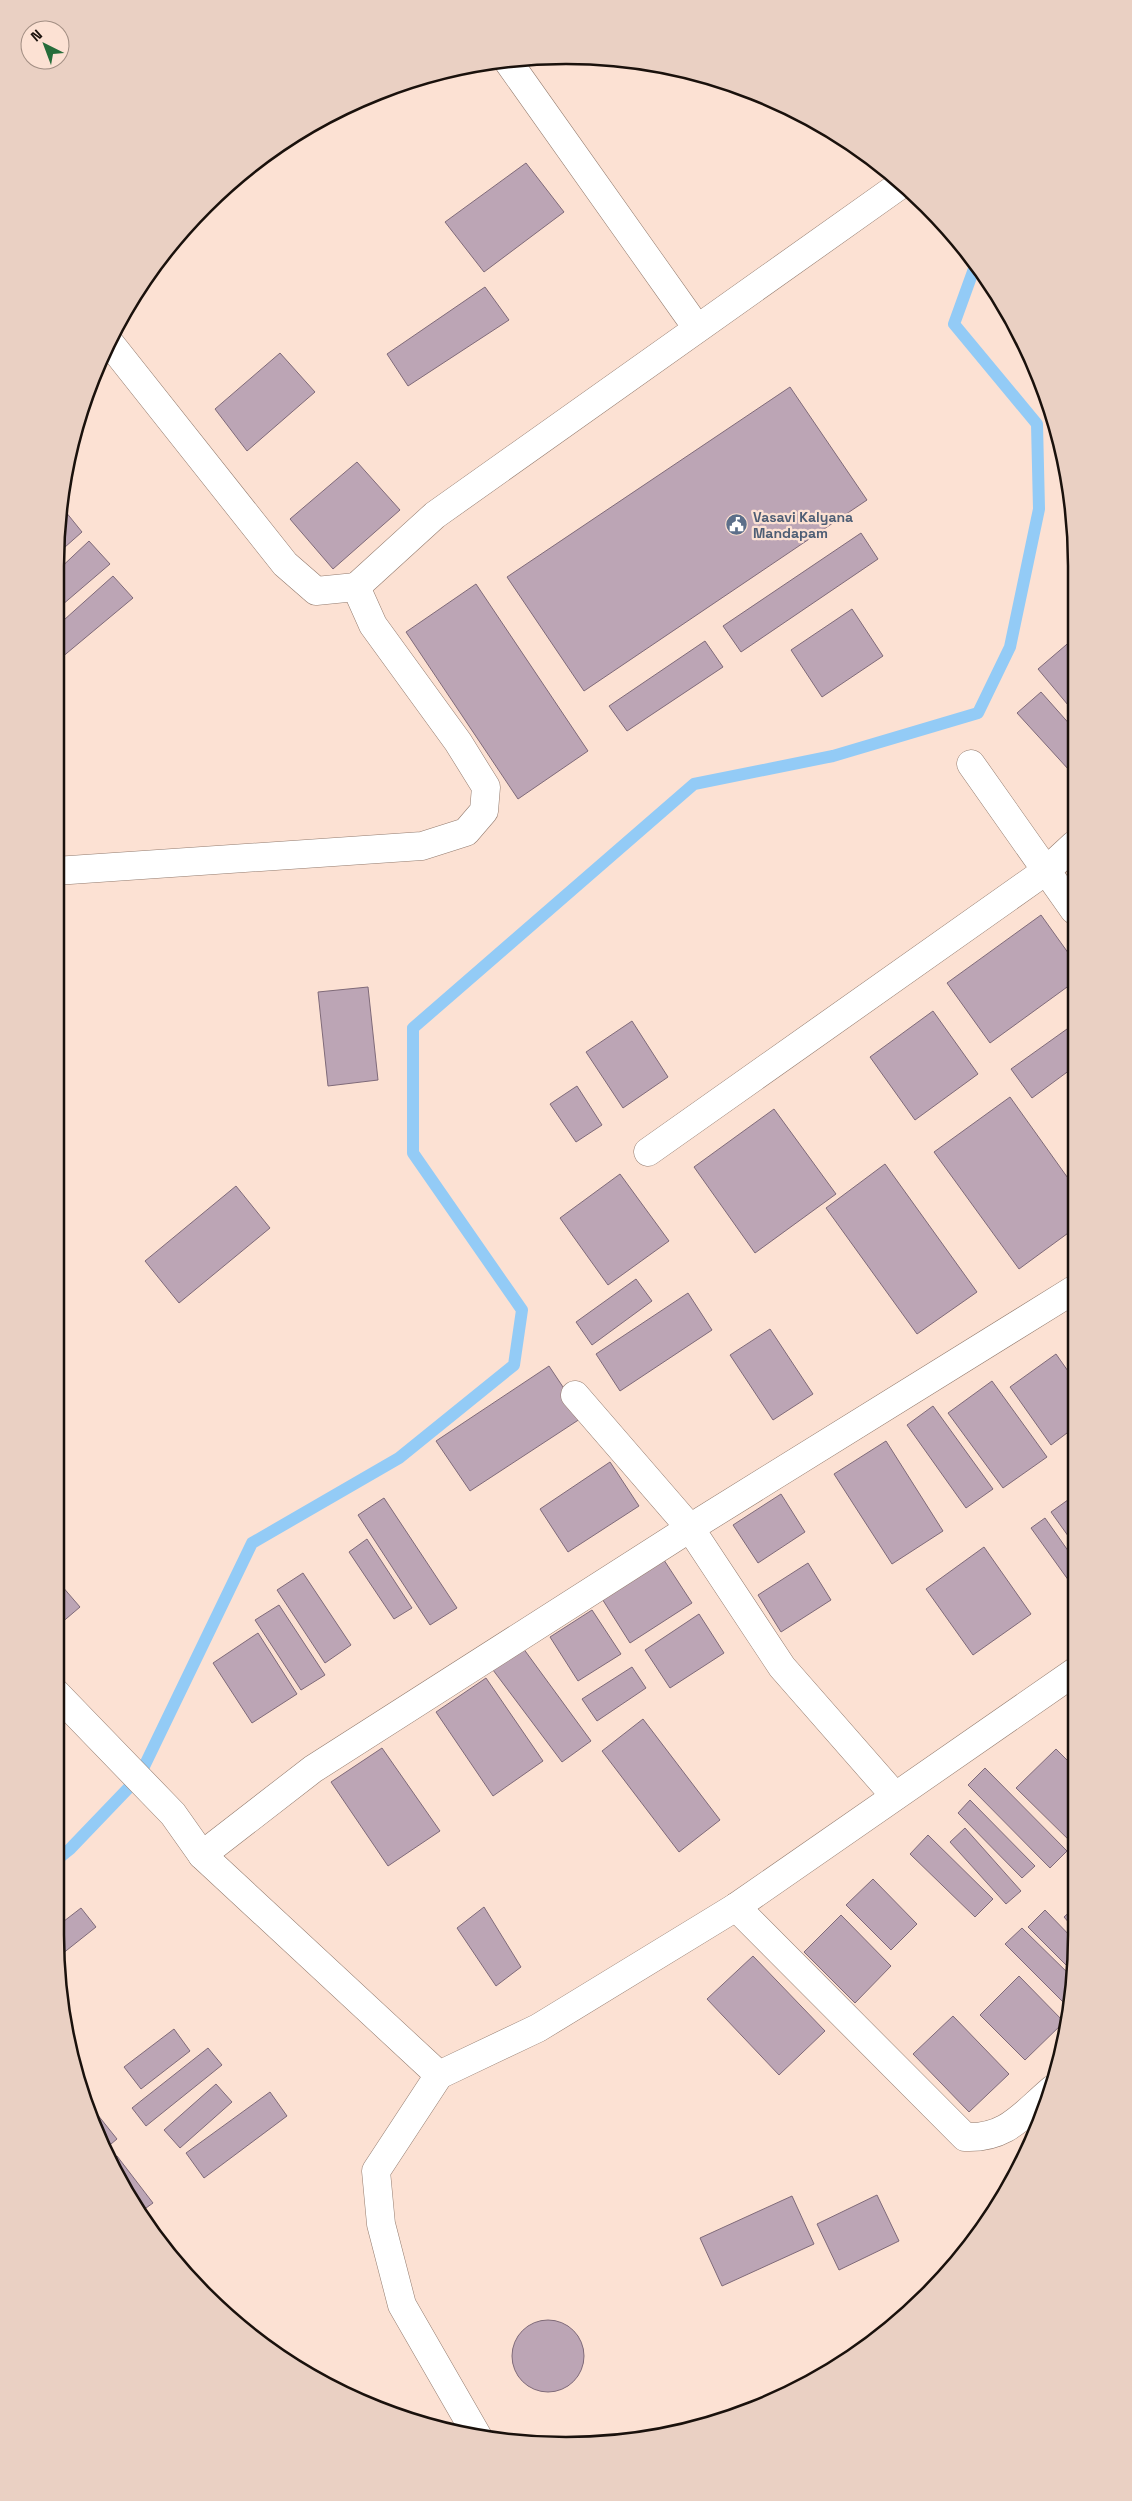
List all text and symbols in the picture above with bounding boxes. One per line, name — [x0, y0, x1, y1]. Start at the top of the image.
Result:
north arrow — [20, 20, 70, 70]
text: N — [27, 26, 46, 45]
place label: Vasavi Kalyana Mandapam — [753, 508, 853, 542]
public building icon: Vasavi Kalyana Mandapam — [725, 513, 749, 537]

